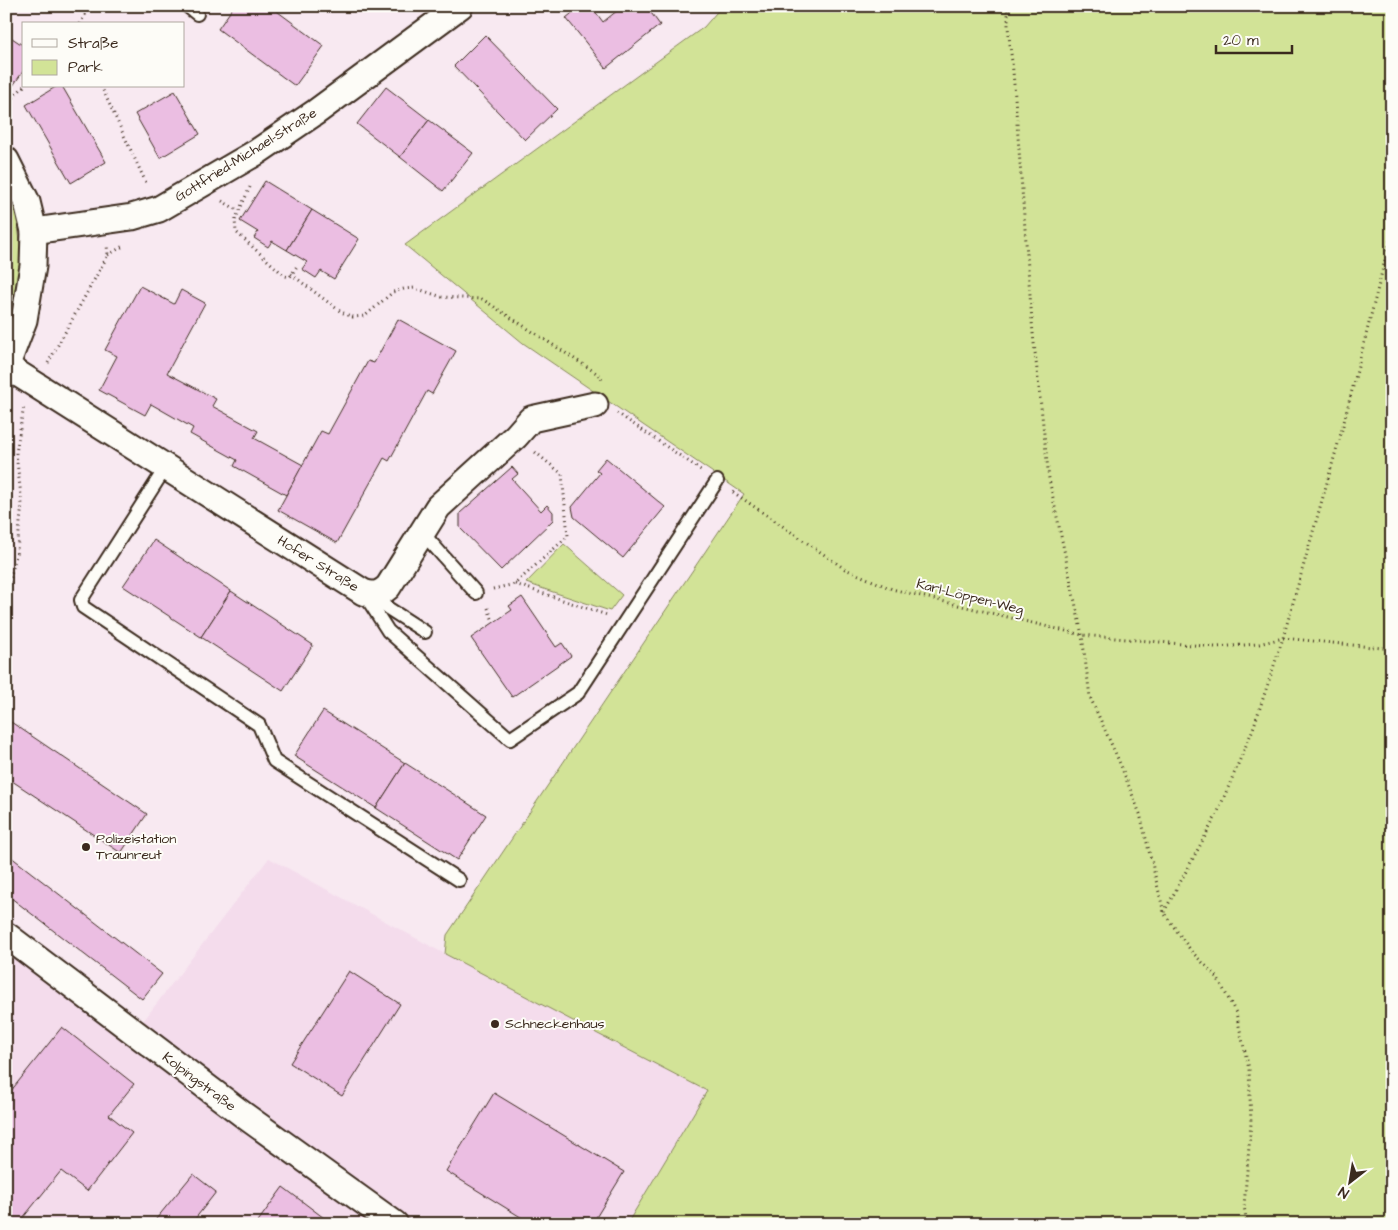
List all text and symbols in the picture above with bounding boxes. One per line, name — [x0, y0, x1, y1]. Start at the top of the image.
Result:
legend — [22, 22, 185, 88]
scale bar — [1216, 22, 1292, 54]
text: 20 m — [1223, 30, 1259, 51]
text: Straße — [68, 33, 118, 54]
text: Park — [68, 57, 103, 78]
street label: Gottfried-Michael-Straße — [171, 103, 321, 207]
street label: Hofer Straße — [273, 531, 363, 597]
street label: Karl-Löppen-Weg — [914, 574, 1026, 620]
place label: Polizeistation Traunreut — [96, 829, 176, 865]
marker: Polizeistation Traunreut — [80, 841, 92, 853]
place label: Schneckenhaus — [505, 1014, 605, 1034]
marker: Schneckenhaus — [489, 1018, 501, 1030]
street label: Kolpingstraße — [158, 1048, 240, 1117]
north arrow — [1326, 1158, 1376, 1208]
text: N — [1335, 1181, 1353, 1203]

